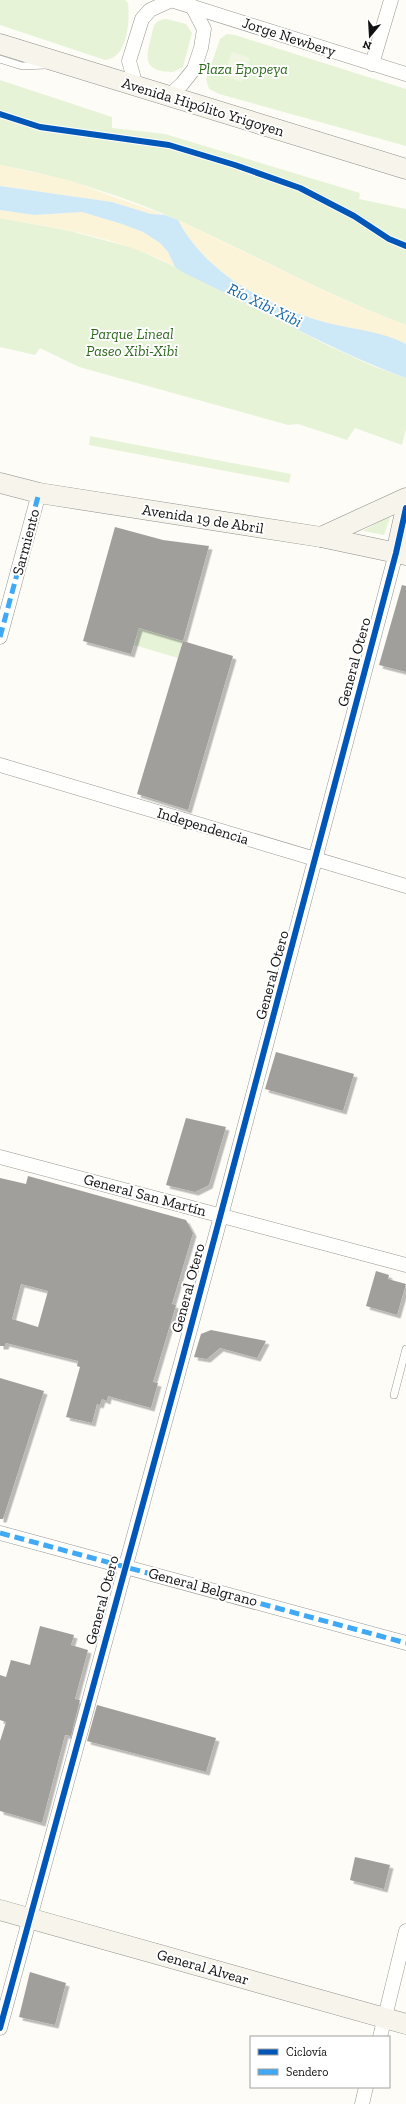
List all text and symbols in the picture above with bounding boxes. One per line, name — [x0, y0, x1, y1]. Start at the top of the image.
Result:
street label: Jorge Newbery — [240, 13, 338, 61]
north arrow — [350, 16, 390, 56]
text: N — [360, 37, 373, 53]
park label: Plaza Epopeya — [198, 60, 288, 78]
street label: Avenida Hipólito Yrigoyen — [120, 74, 287, 140]
water label: Río Xibi Xibi — [225, 279, 305, 331]
park label: Parque Lineal Paseo Xibi-Xibi — [86, 325, 178, 360]
street label: Avenida 19 de Abril — [141, 501, 265, 537]
street label: Sarmiento — [9, 507, 44, 577]
street label: General Otero — [333, 615, 375, 709]
street label: Independencia — [155, 804, 251, 848]
street label: General Otero — [251, 928, 293, 1022]
street label: General San Martín — [82, 1170, 209, 1220]
street label: General Otero — [167, 1241, 209, 1335]
street label: General Otero — [81, 1553, 123, 1647]
street label: General Belgrano — [147, 1564, 260, 1610]
street label: General Alvear — [155, 1945, 251, 1989]
legend — [250, 2036, 390, 2088]
text: Ciclovía — [286, 2045, 327, 2059]
text: Sendero — [286, 2065, 328, 2079]

